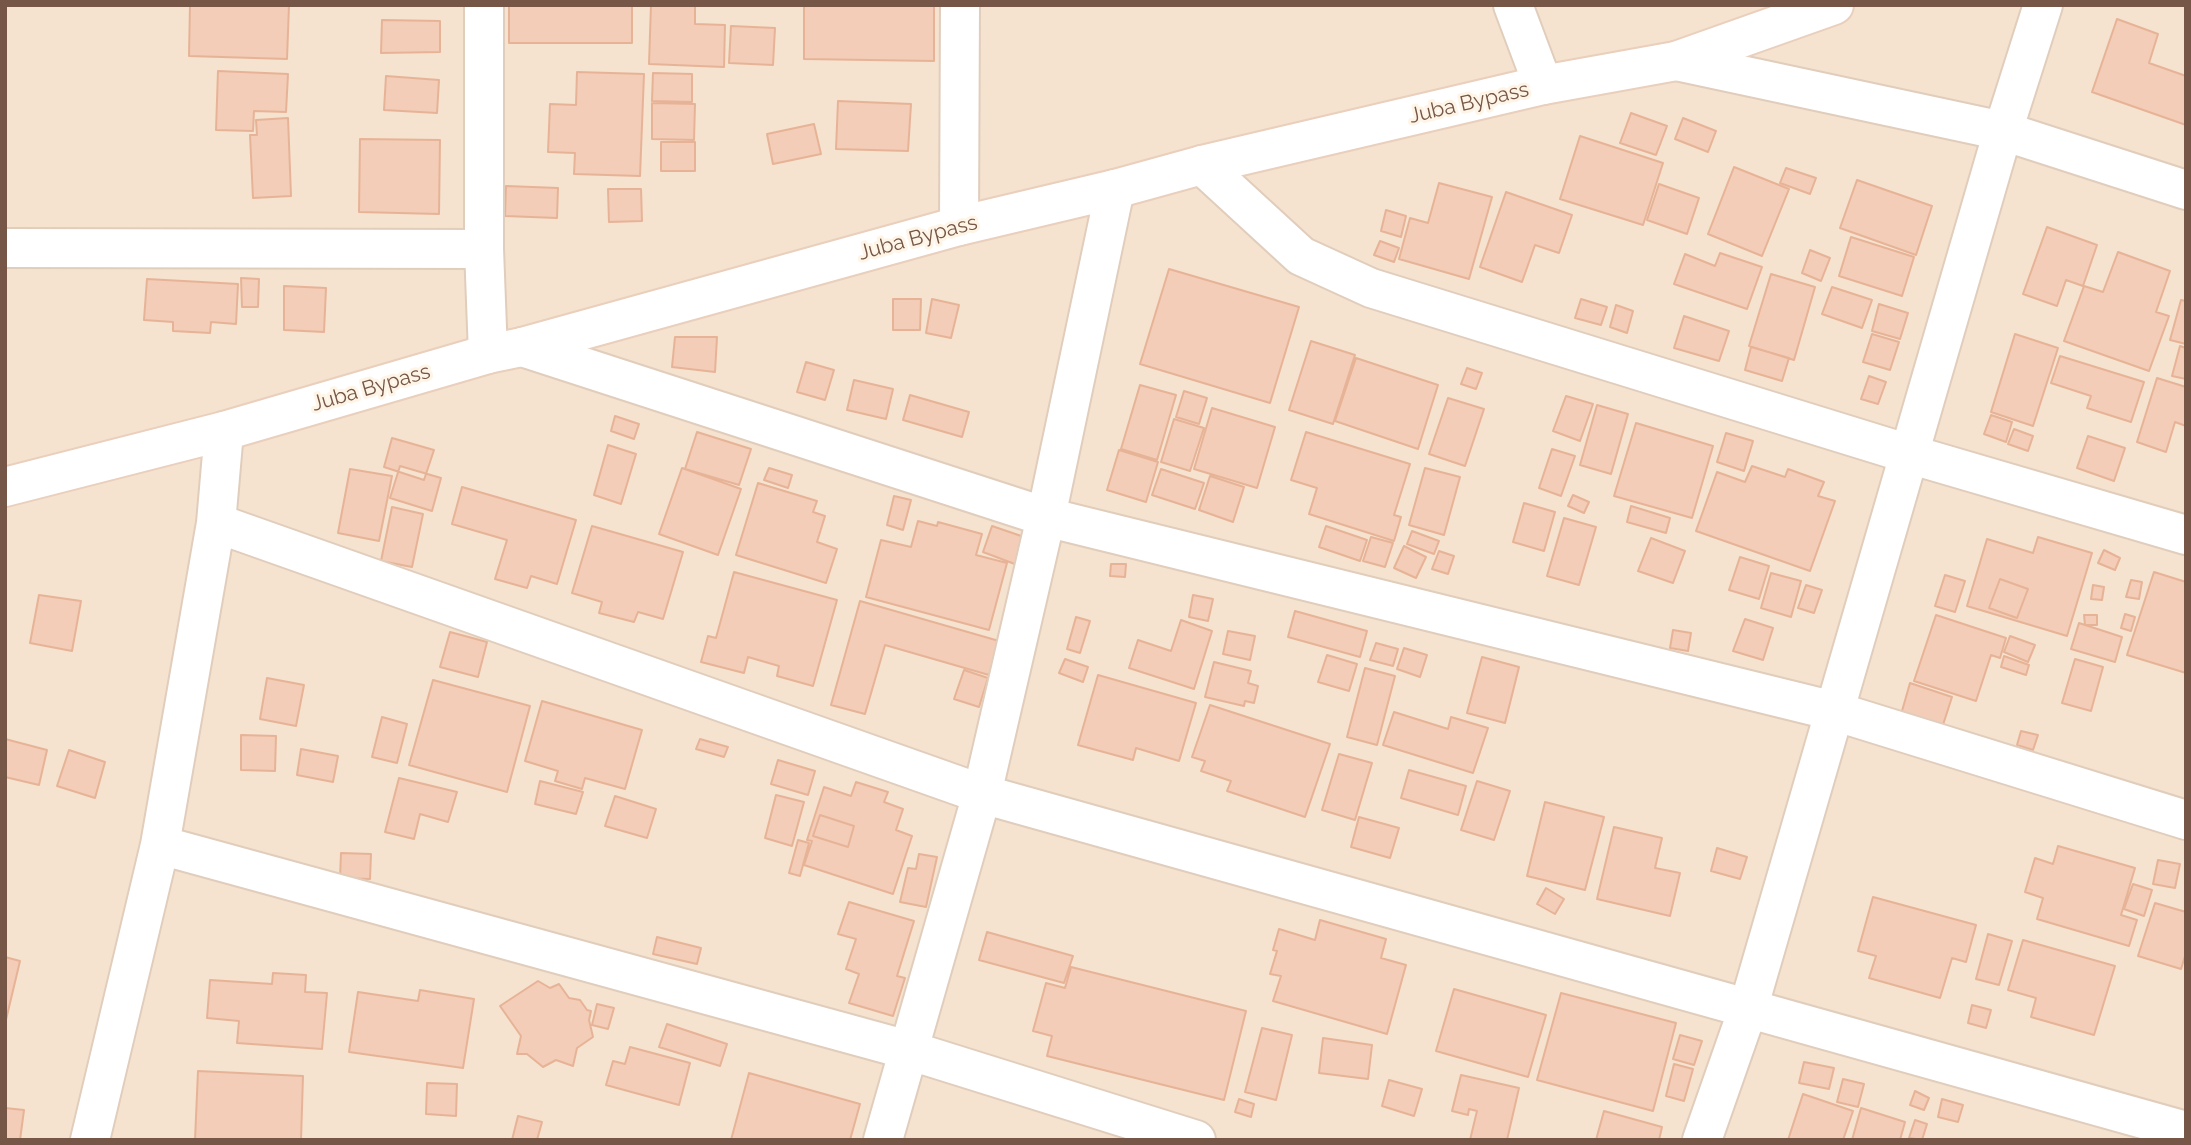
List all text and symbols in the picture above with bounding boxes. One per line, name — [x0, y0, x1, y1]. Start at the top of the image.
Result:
street label: Juba Bypass — [1407, 77, 1531, 129]
street label: Juba Bypass — [856, 210, 980, 266]
street label: Juba Bypass — [309, 359, 433, 417]

